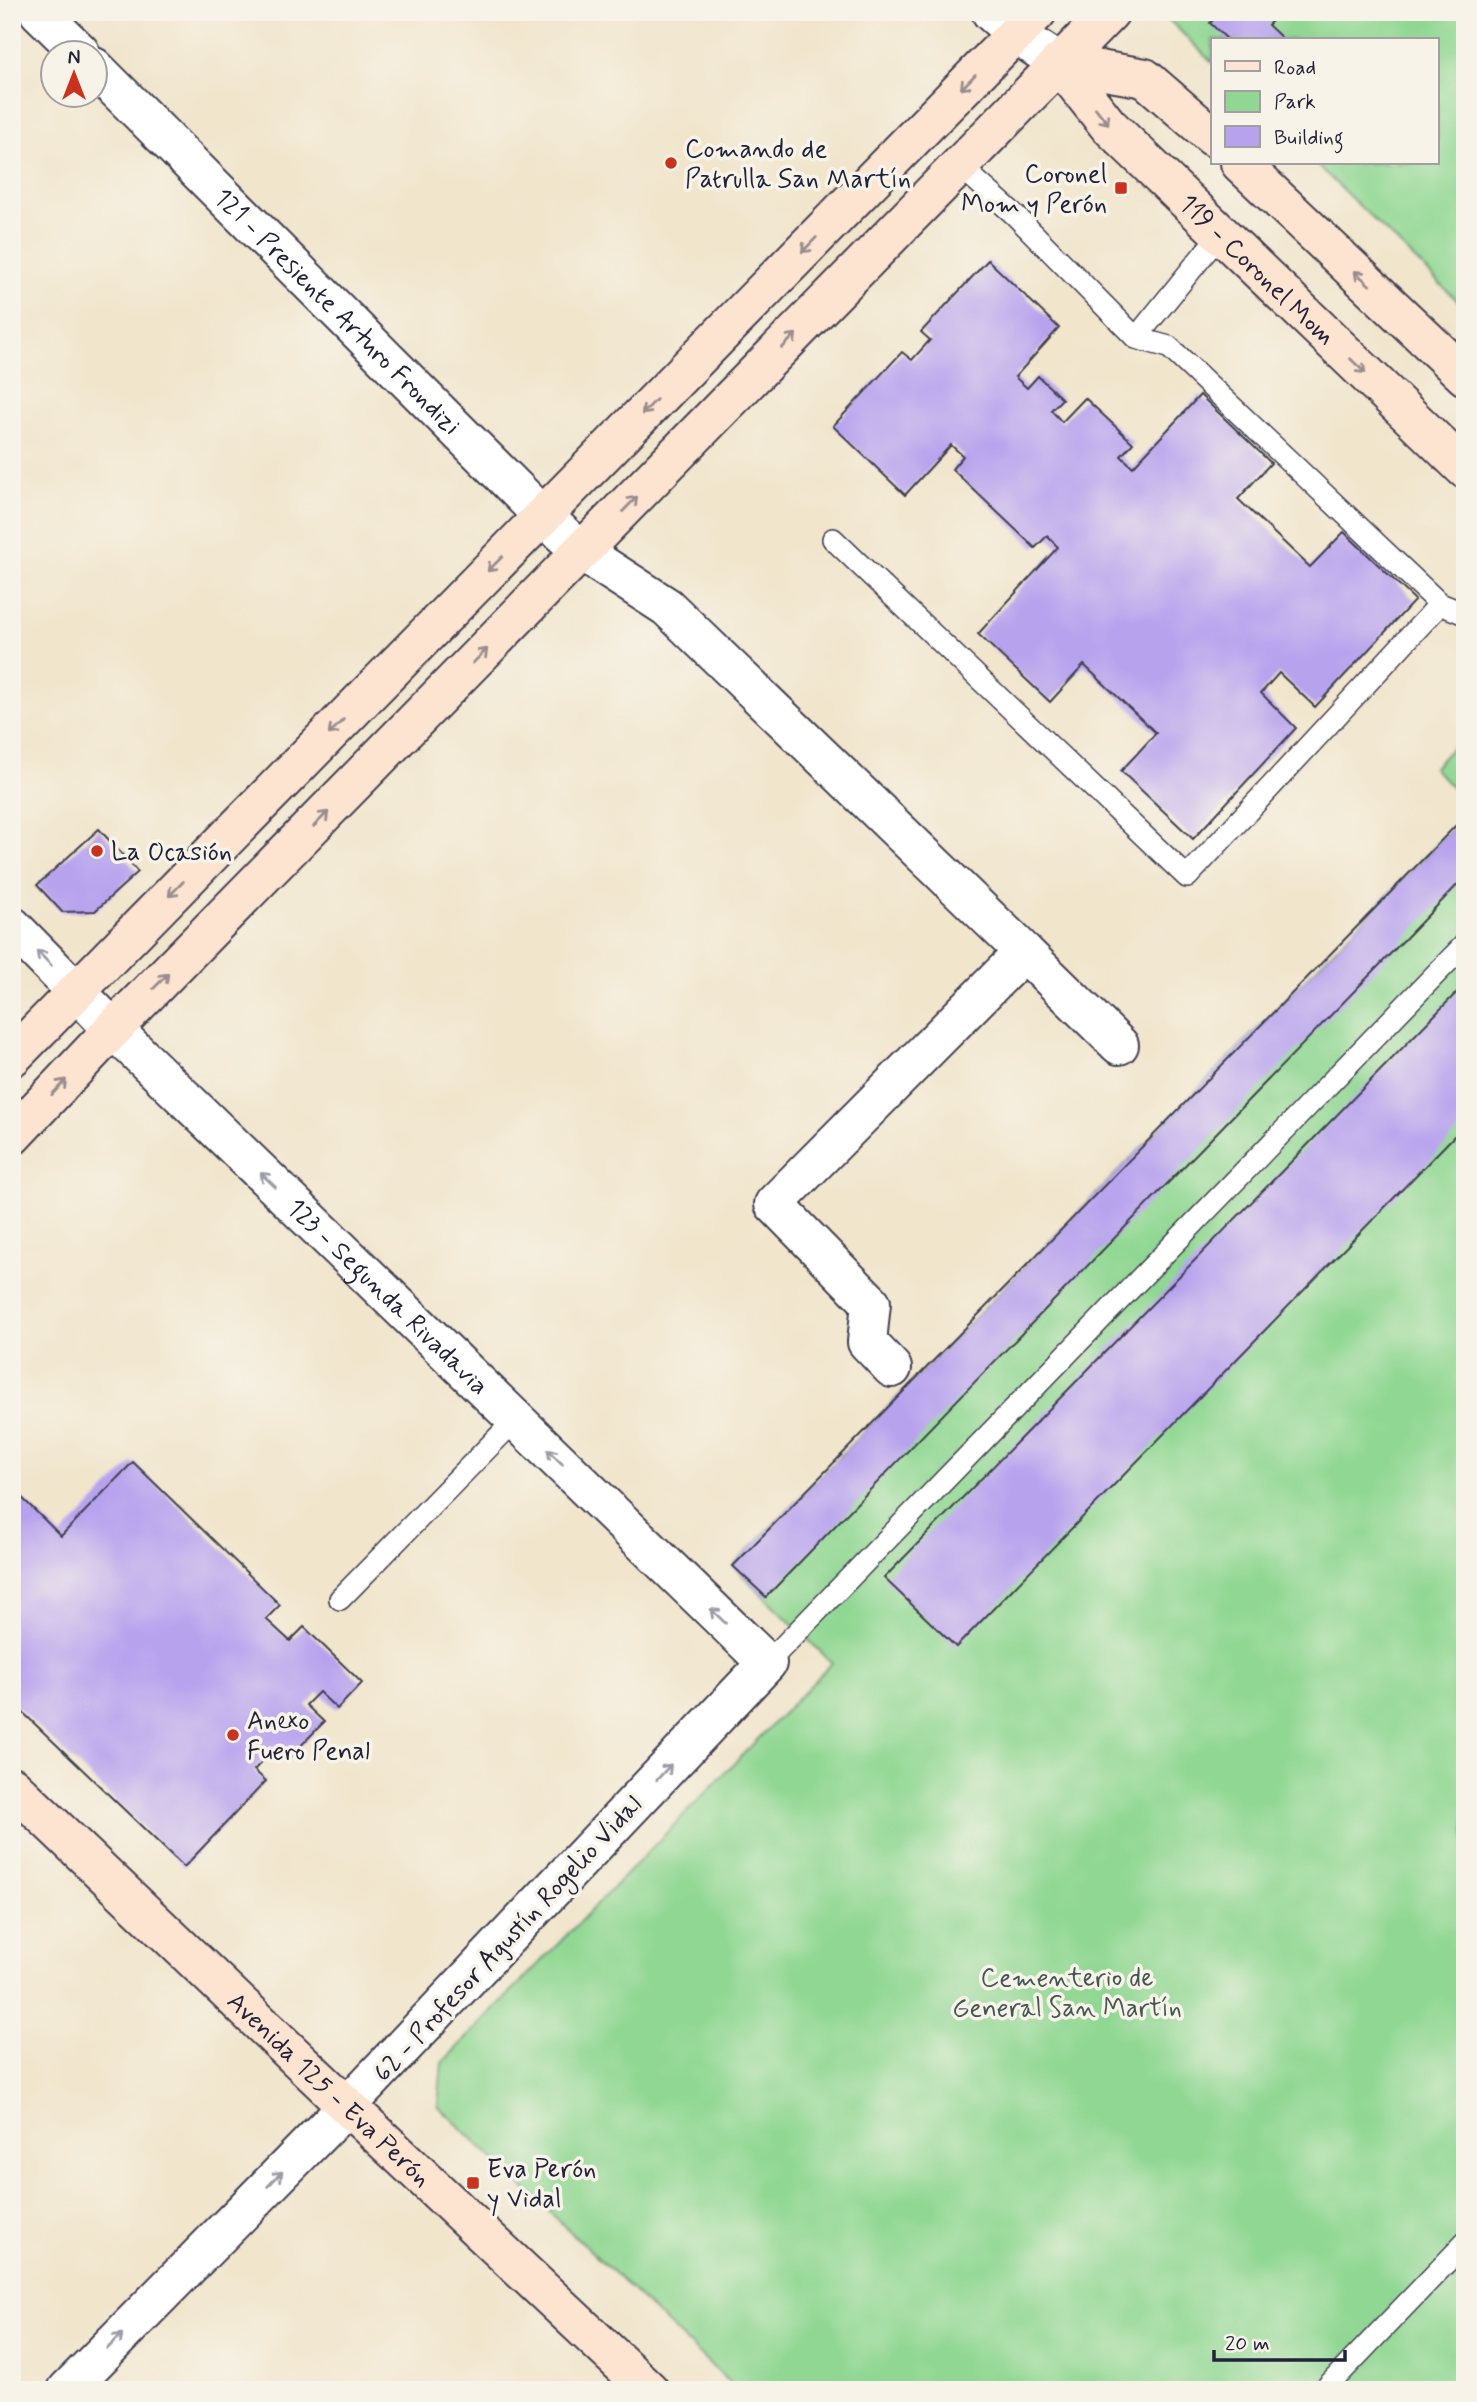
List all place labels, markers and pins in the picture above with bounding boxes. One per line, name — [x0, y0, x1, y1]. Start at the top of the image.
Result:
place label: Comando de Patrulla San Martín — [685, 133, 911, 197]
marker: Comando de Patrulla San Martín — [663, 155, 679, 171]
place label: Coronel Mom y Perón — [961, 158, 1107, 222]
marker: Coronel Mom y Perón — [1113, 180, 1129, 196]
place label: La Ocasión — [111, 836, 232, 870]
marker: La Ocasión — [89, 843, 105, 859]
place label: Anexo Fuero Penal — [247, 1705, 370, 1769]
marker: Anexo Fuero Penal — [225, 1727, 241, 1743]
place label: Eva Perón y Vidal — [487, 2153, 596, 2217]
marker: Eva Perón y Vidal — [465, 2175, 481, 2191]

